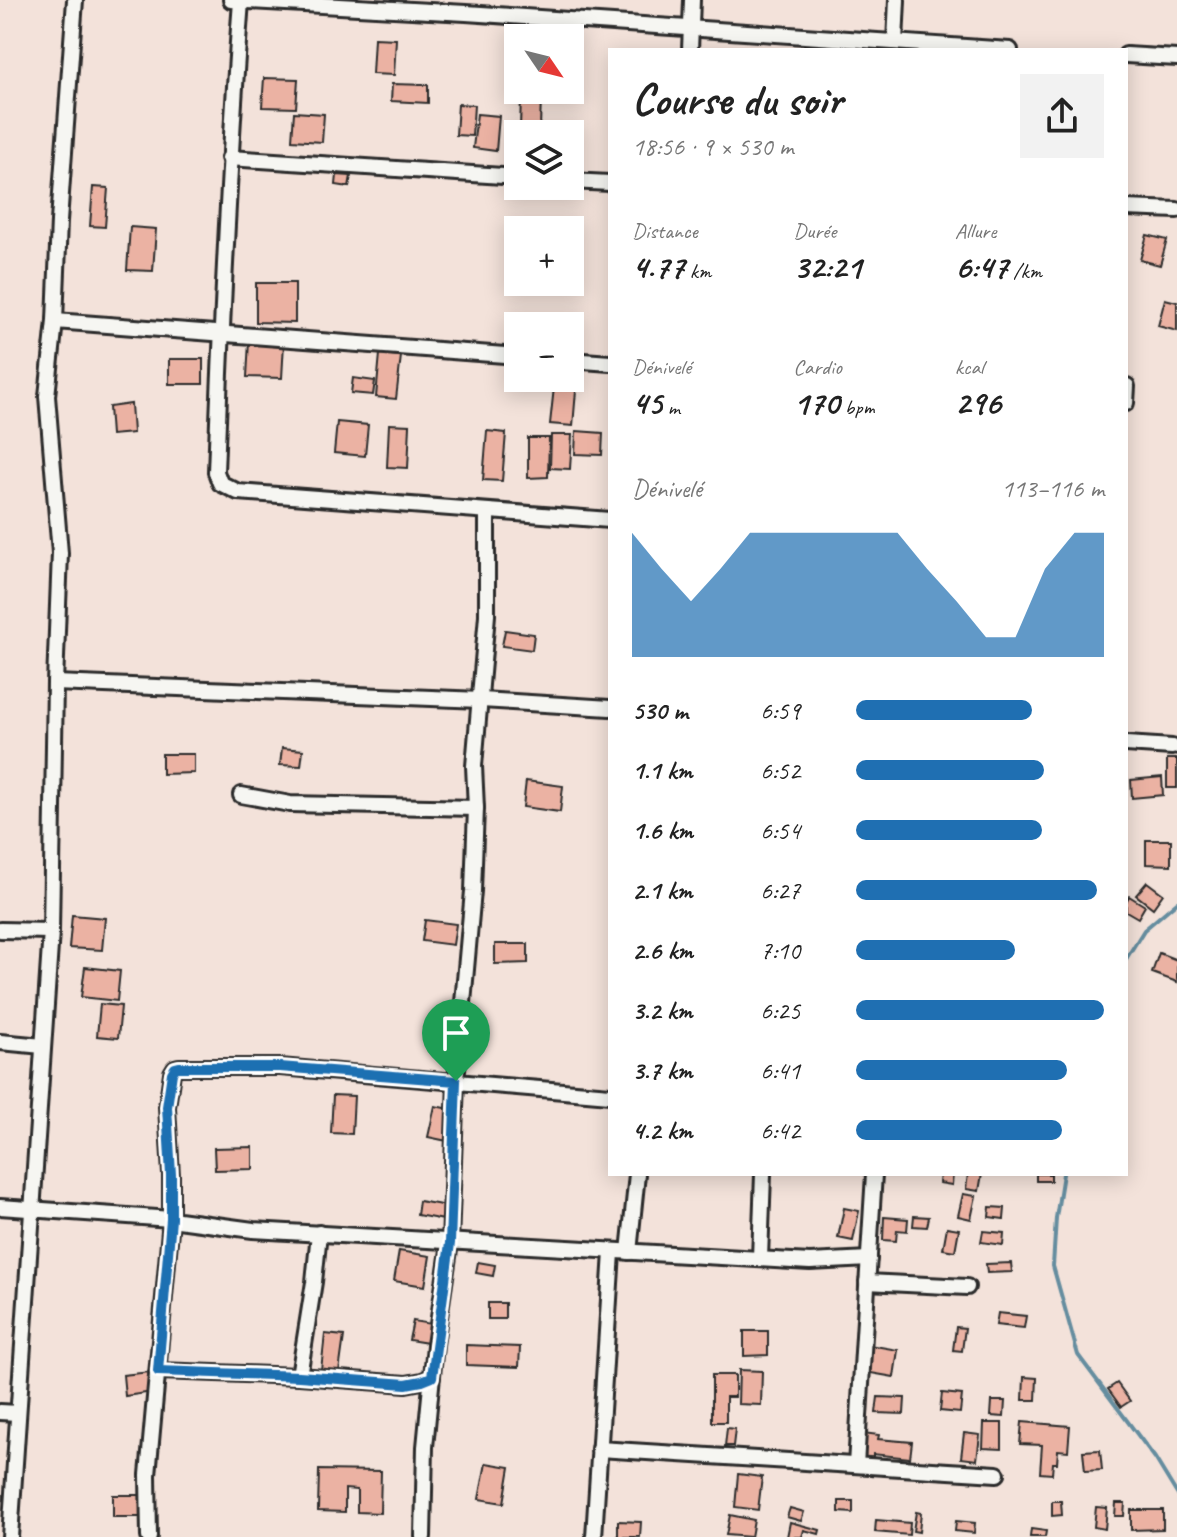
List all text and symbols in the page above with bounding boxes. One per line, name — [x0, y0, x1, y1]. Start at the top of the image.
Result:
north arrow — [504, 24, 584, 104]
map controls — [504, 24, 584, 392]
text: Course du soir — [632, 72, 842, 127]
button: share — [1020, 74, 1104, 158]
button: layers — [504, 120, 584, 200]
text: 18:56 · 9 × 530 m — [632, 130, 793, 163]
button: + — [504, 216, 584, 296]
text: Distance — [632, 217, 698, 245]
text: Durée — [793, 217, 836, 245]
text: Allure — [955, 217, 996, 245]
text: 4.77 — [632, 245, 684, 288]
text: 32:21 — [793, 245, 861, 288]
text: 6:47 — [955, 245, 1008, 288]
text: km — [684, 257, 711, 285]
text: /km — [1008, 257, 1042, 285]
button: − — [504, 312, 584, 392]
text: Dénivelé — [632, 353, 691, 381]
text: Cardio — [793, 353, 842, 381]
text: kcal — [955, 353, 984, 381]
text: 45 — [632, 381, 662, 424]
text: 170 — [793, 381, 839, 424]
text: 296 — [955, 381, 1001, 424]
text: m — [662, 393, 680, 421]
text: bpm — [839, 393, 875, 421]
text: Dénivelé — [632, 472, 702, 505]
text: 113–116 m — [1001, 472, 1104, 505]
text: 530 m — [632, 694, 688, 727]
text: 6:59 — [760, 694, 800, 727]
text: 1.1 km — [632, 754, 692, 787]
text: 6:52 — [760, 754, 800, 787]
text: 1.6 km — [632, 814, 693, 847]
text: 6:54 — [760, 814, 800, 847]
text: 2.1 km — [632, 874, 692, 907]
text: 6:27 — [760, 874, 800, 907]
text: 2.6 km — [632, 934, 693, 967]
text: 7:10 — [760, 934, 800, 967]
text: 3.2 km — [632, 994, 692, 1027]
text: 6:25 — [760, 994, 800, 1027]
pin — [422, 999, 490, 1081]
icon: arrive — [434, 1011, 478, 1055]
text: 3.7 km — [632, 1054, 692, 1087]
text: 6:41 — [760, 1054, 800, 1087]
text: 4.2 km — [632, 1114, 692, 1147]
text: 6:42 — [760, 1114, 800, 1147]

